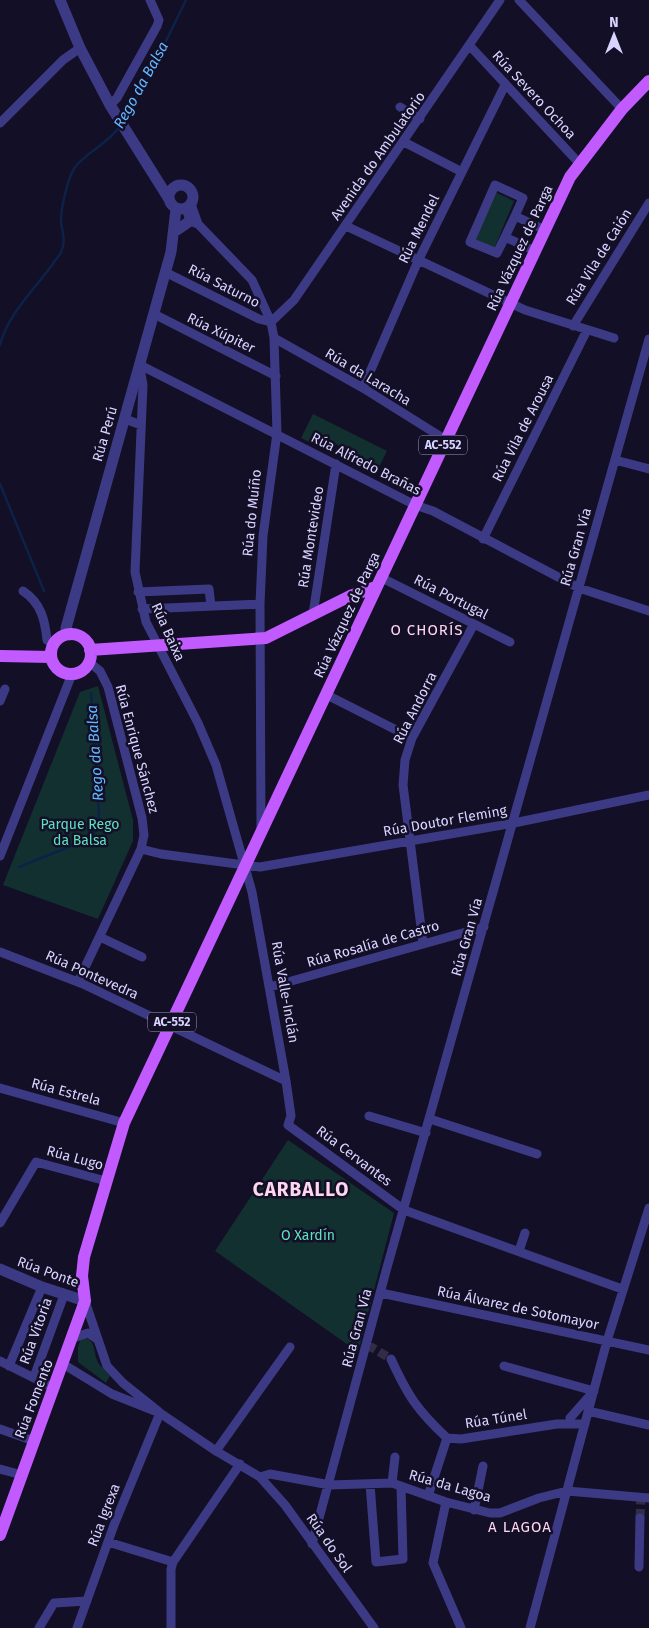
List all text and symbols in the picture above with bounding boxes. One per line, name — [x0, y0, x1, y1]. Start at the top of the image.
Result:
north arrow — [589, 10, 639, 60]
text: N — [609, 14, 619, 31]
water label: Rego da Balsa — [110, 39, 172, 131]
street label: Rúa Severo Ochoa — [489, 47, 579, 143]
street label: Avenida do Ambulatorio — [327, 88, 429, 224]
street label: Rúa Vázquez de Parga — [483, 182, 557, 314]
street label: Rúa Mendel — [395, 192, 443, 266]
street label: Rúa Vila de Caión — [563, 206, 635, 308]
street label: Rúa Saturno — [185, 261, 263, 311]
street label: Rúa Xúpiter — [184, 309, 258, 357]
street label: Rúa da Laracha — [322, 345, 414, 409]
street label: Rúa Vila de Arousa — [489, 372, 557, 484]
street label: Rúa Perú — [89, 404, 121, 464]
street label: Rúa Alfredo Brañas — [308, 429, 424, 499]
road number: AC-552 — [419, 436, 467, 454]
street label: Rúa do Muíño — [239, 469, 265, 557]
street label: Rúa Montevideo — [295, 485, 327, 589]
street label: Rúa Gran Vía — [557, 506, 595, 588]
street label: Rúa Vázquez de Parga — [310, 549, 384, 681]
street label: Rúa Portugal — [411, 571, 491, 623]
street label: Rúa Baixa — [148, 600, 188, 664]
district label: O CHORÍS — [390, 621, 464, 639]
street label: Rúa Andorra — [390, 669, 440, 747]
street label: Rúa Enrique Sánchez — [112, 683, 162, 815]
water label: Rego da Balsa — [83, 704, 107, 802]
street label: Rúa Doutor Fleming — [382, 802, 509, 840]
park label: Parque Rego da Balsa — [41, 816, 119, 849]
street label: Rúa Gran Vía — [448, 896, 486, 978]
street label: Rúa Rosalía de Castro — [305, 917, 441, 971]
street label: Rúa Valle-Inclán — [268, 940, 302, 1044]
street label: Rúa Pontevedra — [43, 947, 141, 1003]
road number: AC-552 — [148, 1012, 196, 1032]
street label: Rúa Estrela — [29, 1075, 103, 1109]
street label: Rúa Cervantes — [313, 1122, 395, 1190]
street label: Rúa Lugo — [45, 1142, 105, 1174]
district label: CARBALLO — [253, 1178, 349, 1201]
park label: O Xardín — [281, 1227, 335, 1244]
street label: Rúa Ponte — [15, 1253, 81, 1291]
street label: Rúa Álvarez de Sotomayor — [436, 1282, 601, 1334]
street label: Rúa Gran Vía — [338, 1287, 376, 1369]
street label: Rúa Vitoria — [16, 1295, 56, 1367]
street label: Rúa Fomento — [11, 1357, 57, 1441]
street label: Rúa Túnel — [464, 1406, 528, 1432]
street label: Rúa da Lagoa — [407, 1466, 493, 1506]
street label: Rúa Igrexa — [84, 1481, 124, 1549]
street label: Rúa do Sol — [302, 1510, 356, 1576]
district label: A LAGOA — [488, 1518, 552, 1536]

